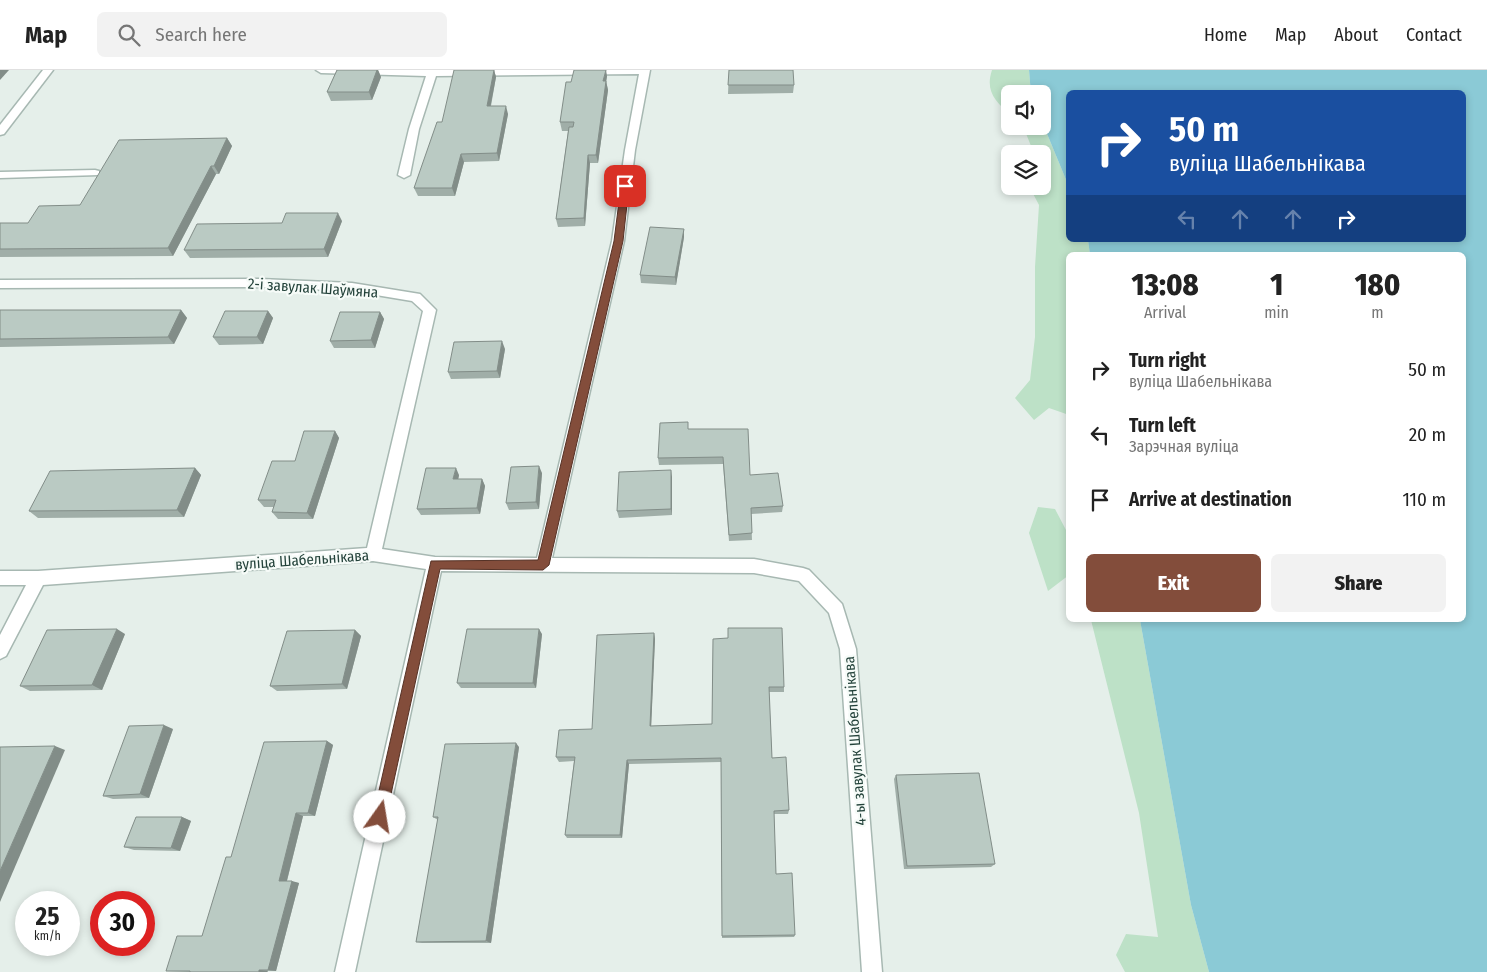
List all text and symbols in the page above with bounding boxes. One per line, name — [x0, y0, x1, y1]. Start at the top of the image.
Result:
search box — [97, 12, 447, 57]
text: Map — [25, 21, 67, 49]
icon: search — [115, 21, 143, 49]
text: Search here — [155, 23, 247, 46]
text: Home — [1204, 24, 1247, 46]
text: Map — [1275, 24, 1306, 46]
text: About — [1334, 24, 1378, 46]
text: Contact — [1406, 24, 1462, 46]
map controls — [1001, 85, 1051, 195]
button: sound — [1001, 85, 1051, 135]
text: 50 m — [1169, 108, 1239, 150]
icon: right — [1086, 110, 1151, 175]
button: layers — [1001, 145, 1051, 195]
text: вуліца Шабельнікава — [1169, 150, 1366, 177]
pin — [604, 165, 646, 207]
icon: arrive — [611, 172, 639, 200]
icon: left — [1173, 205, 1201, 233]
icon: ahead — [1226, 205, 1254, 233]
icon: ahead — [1279, 205, 1307, 233]
icon: right — [1332, 205, 1360, 233]
text: 13:08 — [1132, 267, 1199, 303]
text: 1 — [1270, 267, 1283, 303]
text: 180 — [1355, 267, 1400, 303]
street label: 2-і завулак Шаўмяна — [247, 274, 379, 302]
text: Arrival — [1144, 303, 1186, 322]
text: min — [1264, 303, 1289, 322]
text: m — [1371, 303, 1384, 322]
text: Turn right — [1129, 349, 1206, 372]
icon: right — [1086, 356, 1114, 384]
text: 50 m — [1408, 358, 1446, 381]
text: вуліца Шабельнікава — [1129, 372, 1272, 391]
text: Turn left — [1129, 414, 1196, 437]
icon: left — [1086, 421, 1114, 449]
text: 20 m — [1409, 423, 1446, 446]
text: Зарэчная вуліца — [1129, 437, 1239, 456]
icon: arrive — [1086, 486, 1114, 514]
text: Arrive at destination — [1129, 488, 1292, 511]
text: 110 m — [1402, 488, 1446, 511]
street label: вуліца Шабельнікава — [234, 546, 370, 574]
button: Exit — [1086, 554, 1261, 612]
button: Share — [1271, 554, 1446, 612]
street label: 4-ы завулак Шабельнікава — [840, 656, 870, 826]
position arrow — [353, 790, 405, 842]
speed limit sign: 30 — [90, 891, 155, 956]
text: 25 — [36, 902, 59, 932]
text: km/h — [34, 929, 61, 943]

